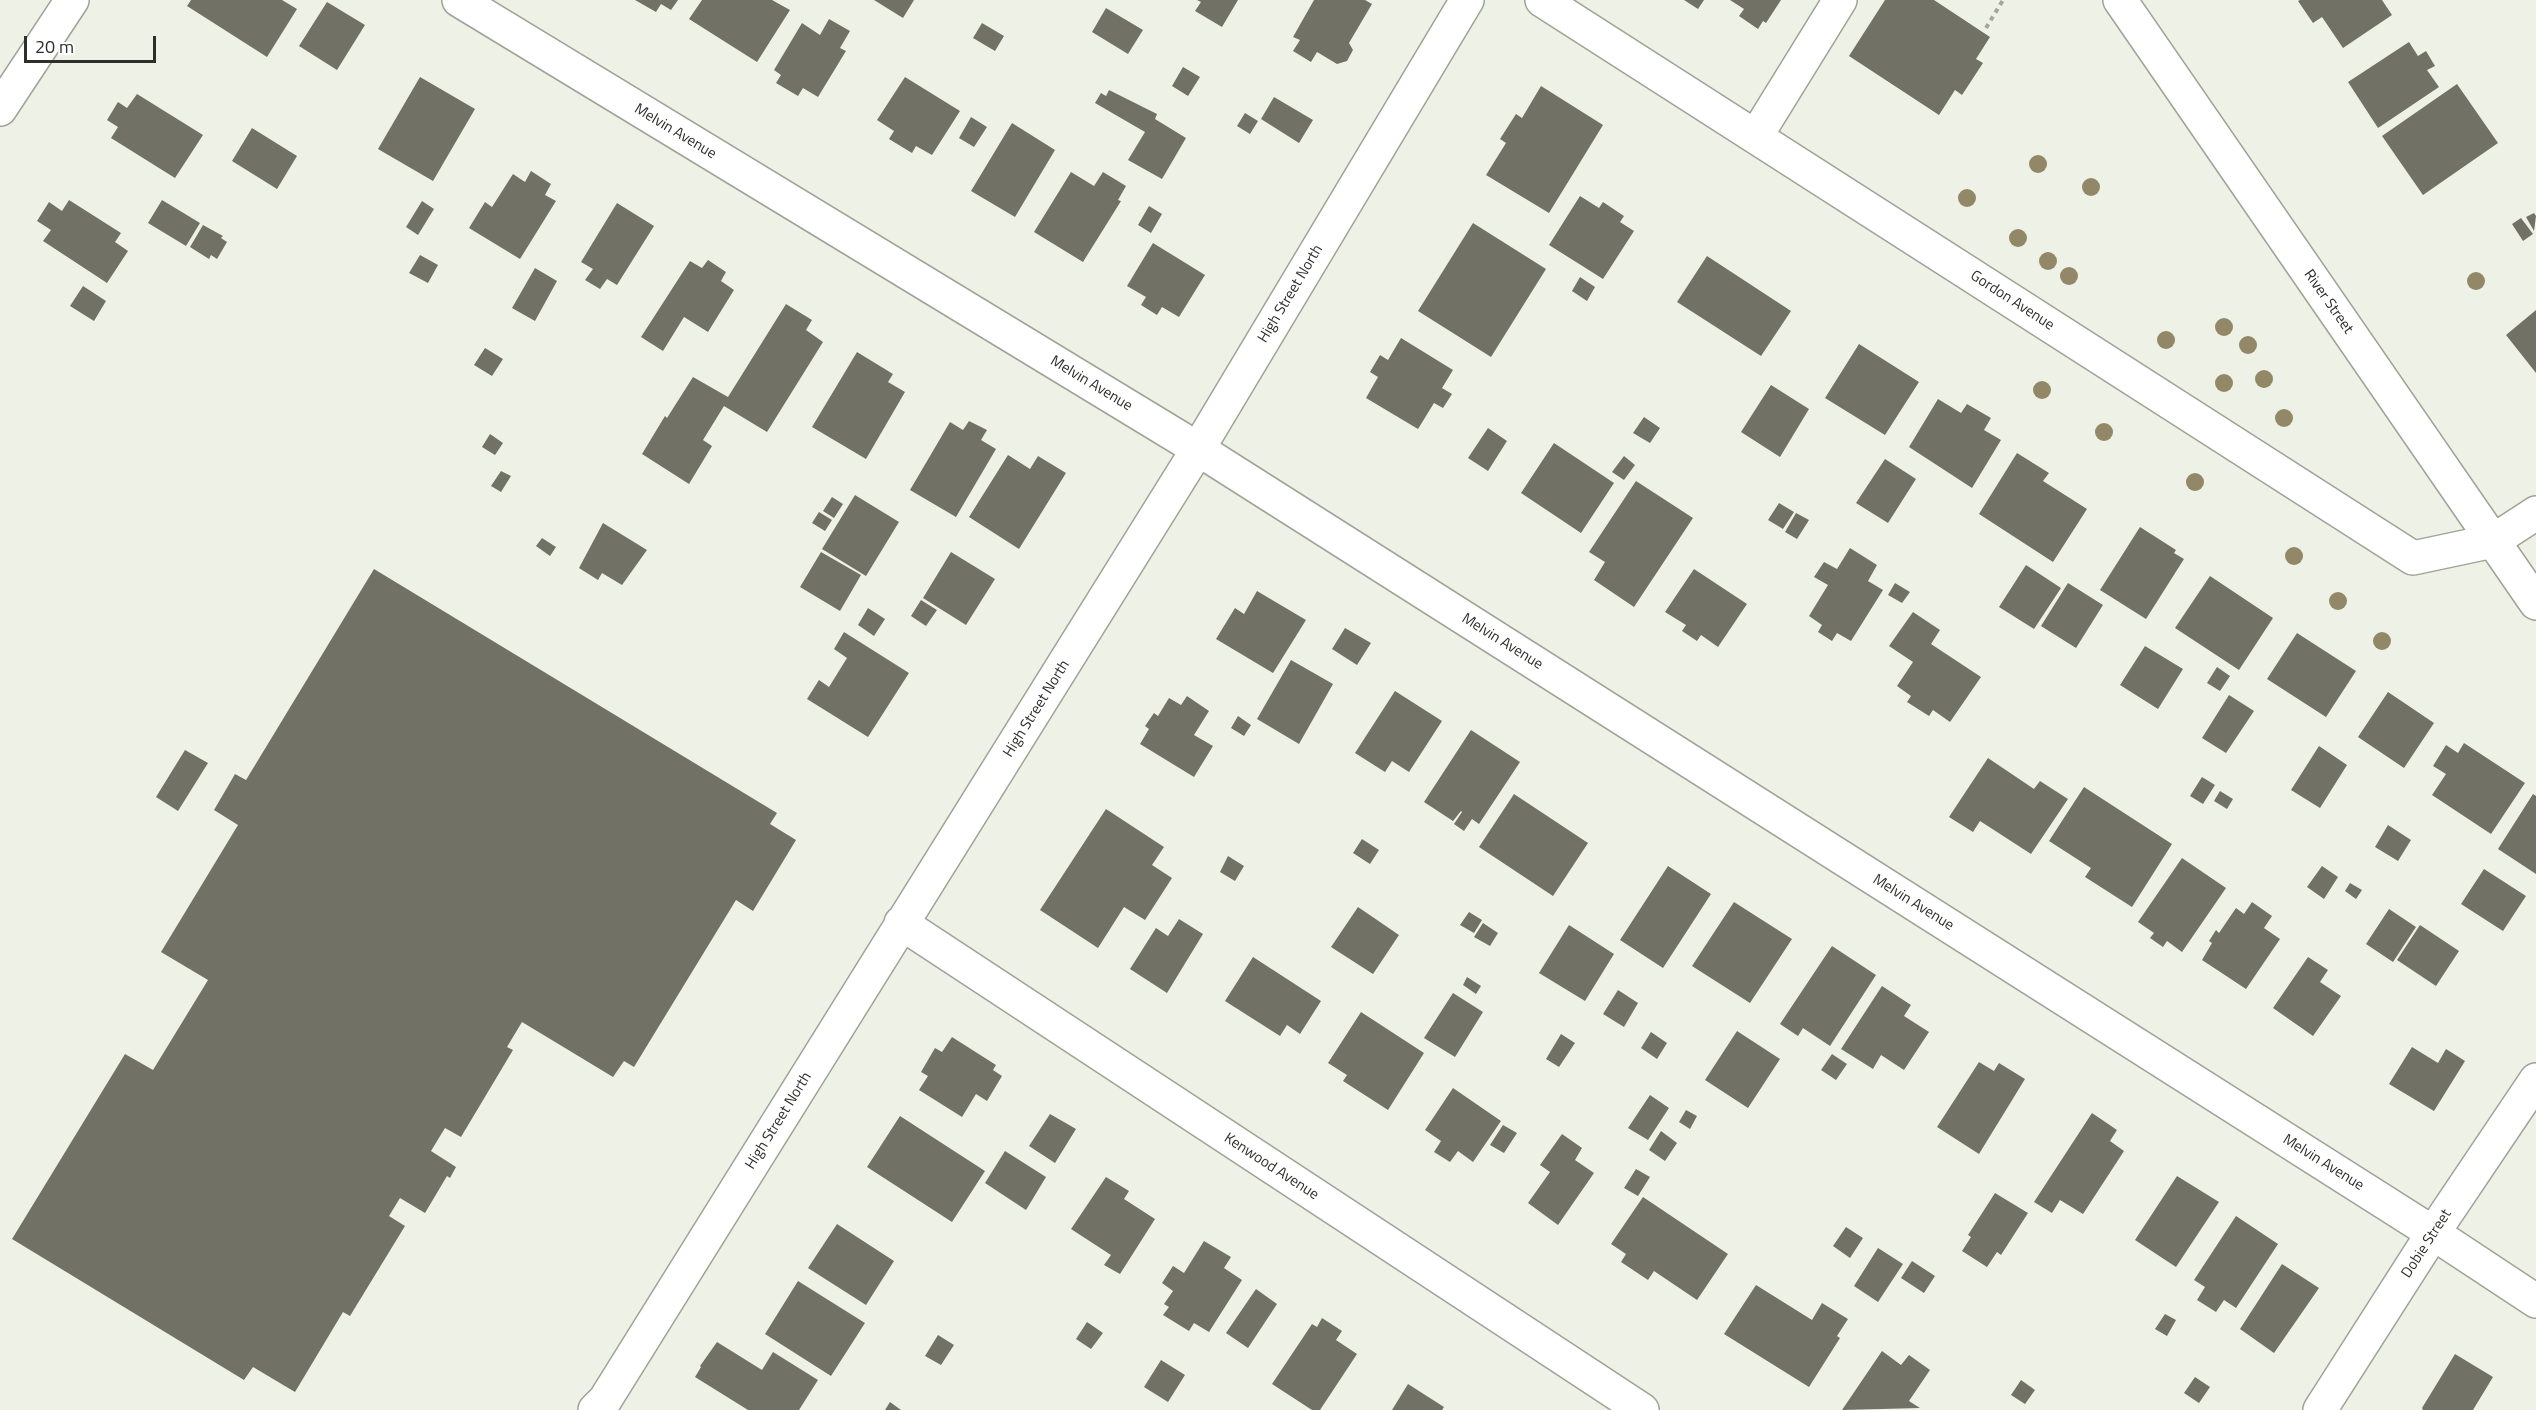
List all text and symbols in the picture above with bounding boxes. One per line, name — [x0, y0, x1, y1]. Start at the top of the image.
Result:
scale bar — [27, 24, 159, 62]
text: 20 m — [35, 33, 74, 60]
street label: Melvin Avenue — [631, 101, 719, 163]
street label: High Street North — [1255, 242, 1327, 346]
street label: River Street — [2299, 266, 2357, 338]
street label: Gordon Avenue — [1967, 267, 2057, 335]
street label: Melvin Avenue — [1047, 353, 1135, 415]
street label: Melvin Avenue — [1458, 610, 1546, 674]
street label: High Street North — [1000, 657, 1074, 761]
street label: Melvin Avenue — [1869, 871, 1957, 935]
street label: High Street North — [742, 1069, 816, 1173]
street label: Kenwood Avenue — [1220, 1130, 1322, 1204]
street label: Melvin Avenue — [2279, 1131, 2367, 1195]
street label: Dobie Street — [2398, 1206, 2456, 1282]

